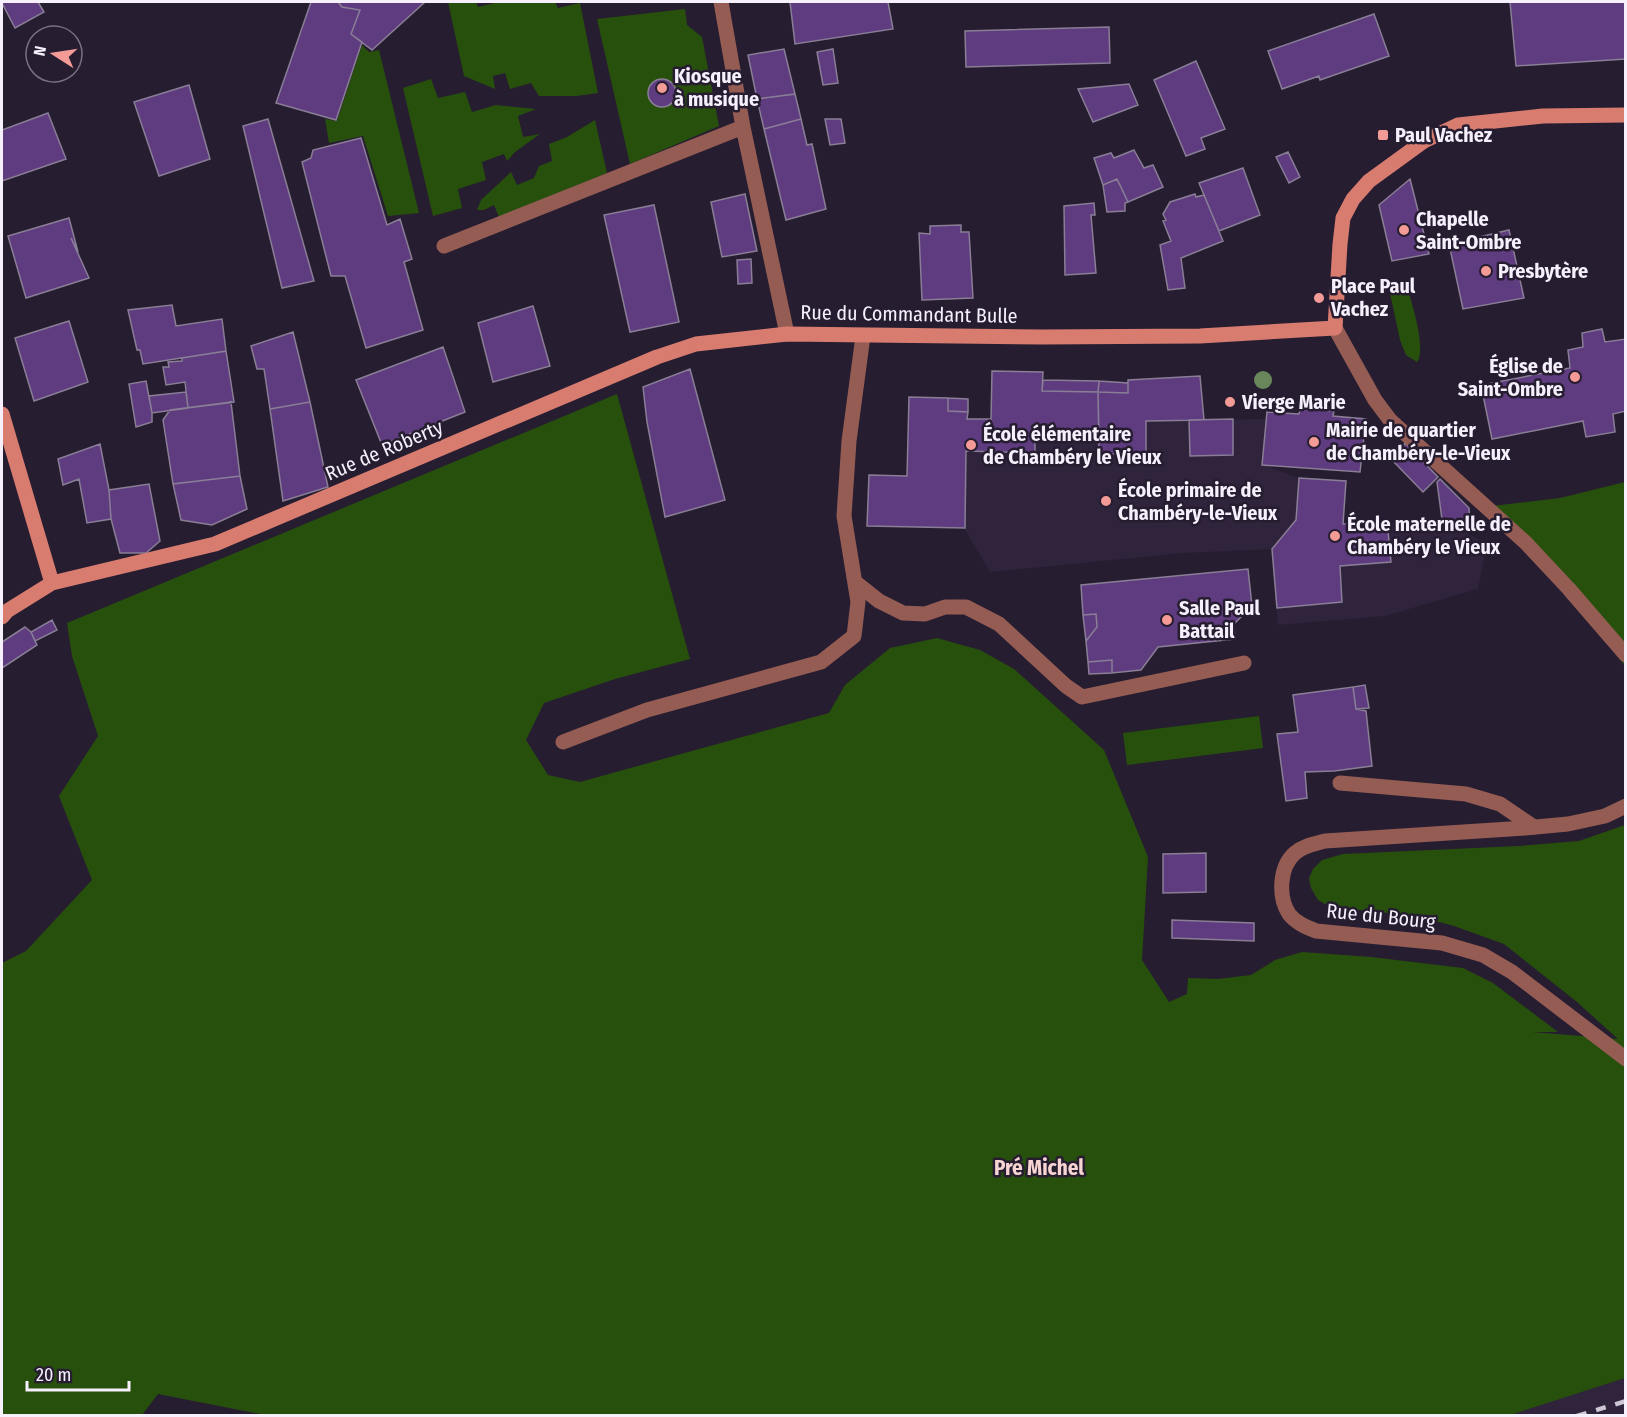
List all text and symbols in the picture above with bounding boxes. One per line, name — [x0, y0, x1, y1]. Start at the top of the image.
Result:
north arrow — [24, 24, 84, 84]
text: N — [30, 44, 50, 58]
place label: Kiosque à musique — [674, 64, 759, 111]
marker: Kiosque à musique — [655, 81, 669, 95]
place label: Paul Vachez — [1395, 123, 1493, 147]
marker: Paul Vachez — [1376, 128, 1390, 142]
place label: Chapelle Saint-Ombre — [1416, 207, 1521, 254]
marker: Chapelle Saint-Ombre — [1397, 223, 1411, 237]
place label: Presbytère — [1498, 259, 1588, 283]
marker: Presbytère — [1479, 264, 1493, 278]
place label: Place Paul Vachez — [1330, 274, 1416, 321]
marker: Place Paul Vachez — [1312, 291, 1326, 305]
street label: Rue du Commandant Bulle — [800, 300, 1018, 328]
place label: Église de Saint-Ombre — [1458, 353, 1563, 401]
marker: Église de Saint-Ombre — [1568, 370, 1582, 384]
place label: Vierge Marie — [1241, 390, 1346, 414]
marker: Vierge Marie — [1223, 395, 1237, 409]
street label: Rue de Roberty — [322, 414, 446, 486]
place label: Mairie de quartier de Chambéry-le-Vieux — [1326, 418, 1511, 465]
place label: École élémentaire de Chambéry le Vieux — [983, 421, 1162, 469]
marker: Mairie de quartier de Chambéry-le-Vieux — [1307, 435, 1321, 449]
marker: École élémentaire de Chambéry le Vieux — [964, 438, 978, 452]
place label: École primaire de Chambéry-le-Vieux — [1118, 477, 1278, 525]
marker: École primaire de Chambéry-le-Vieux — [1099, 494, 1113, 508]
place label: École maternelle de Chambéry le Vieux — [1347, 511, 1511, 559]
marker: École maternelle de Chambéry le Vieux — [1328, 529, 1342, 543]
place label: Salle Paul Battail — [1179, 596, 1260, 643]
marker: Salle Paul Battail — [1160, 613, 1174, 627]
street label: Rue du Bourg — [1325, 898, 1437, 934]
district label: Pré Michel — [994, 1155, 1084, 1181]
scale bar — [27, 1354, 129, 1392]
text: 20 m — [36, 1364, 71, 1386]

